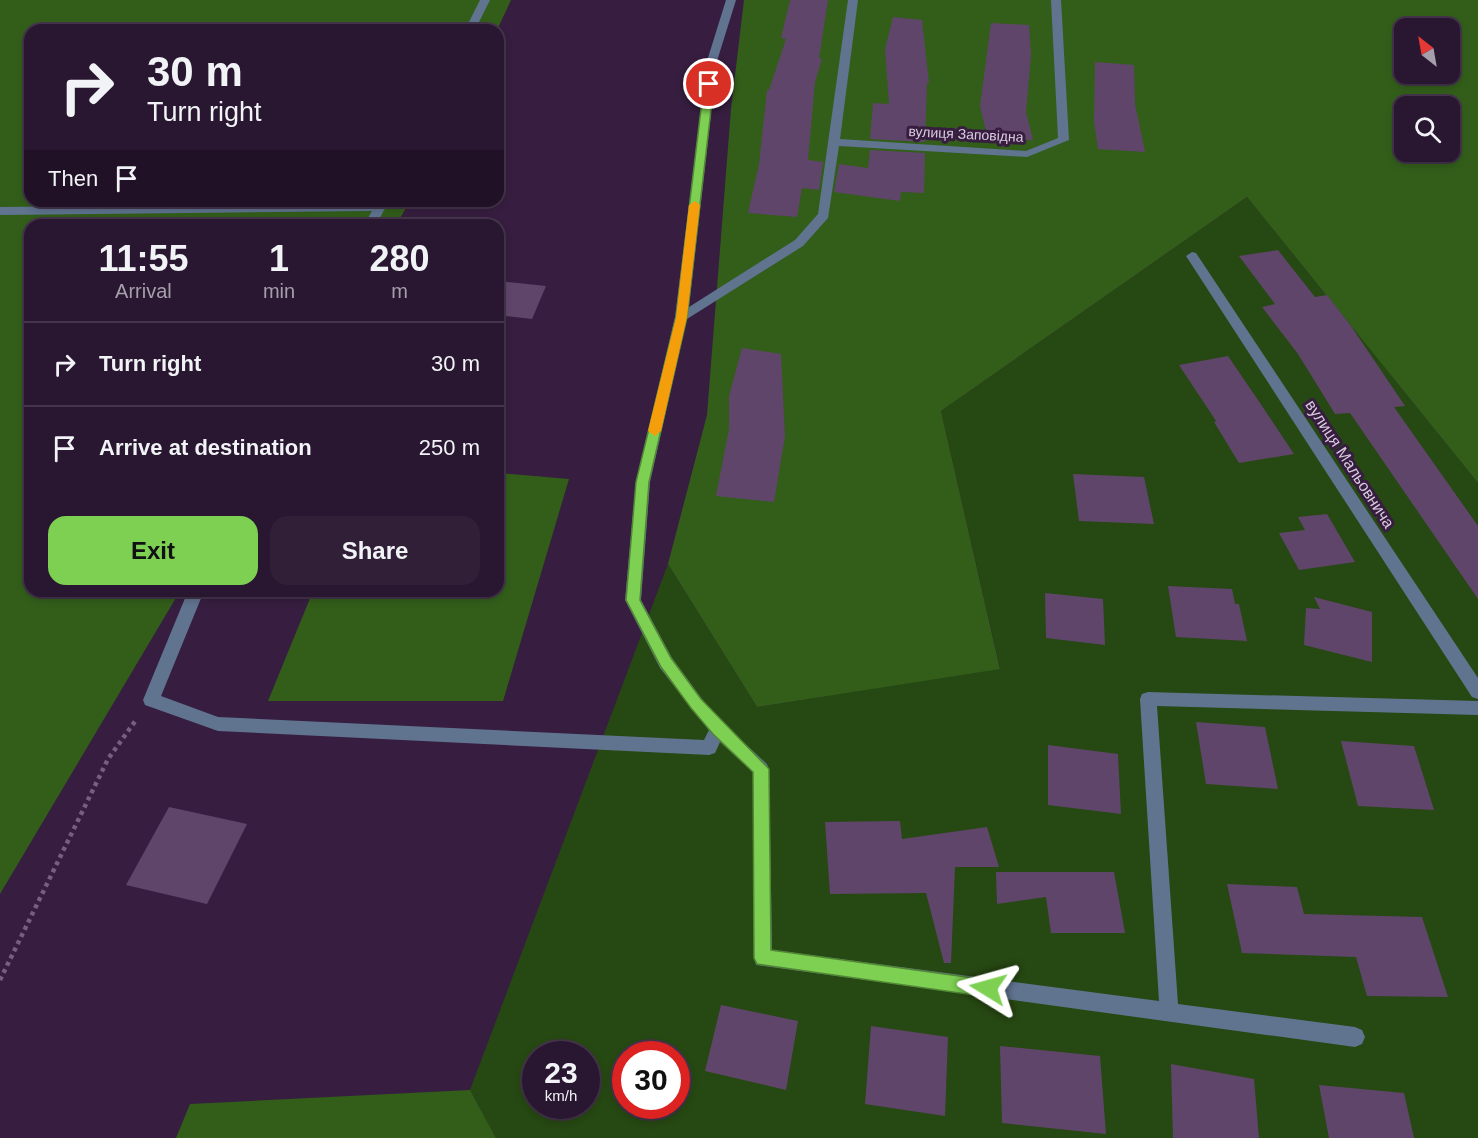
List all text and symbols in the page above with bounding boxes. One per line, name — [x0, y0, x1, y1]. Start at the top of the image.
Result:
north arrow — [1394, 18, 1460, 84]
map controls — [1394, 18, 1460, 162]
icon: right — [48, 48, 126, 126]
text: 30 m — [147, 48, 243, 95]
pin — [683, 58, 734, 109]
icon: arrive — [692, 67, 725, 100]
button: search — [1394, 96, 1460, 162]
text: Turn right — [147, 97, 262, 127]
street label: вулиця Заповідна — [908, 123, 1024, 145]
icon: arrive — [110, 162, 143, 195]
text: Then — [48, 166, 98, 191]
text: 11:55 — [98, 238, 188, 279]
text: 1 — [269, 238, 289, 279]
text: 280 — [370, 238, 430, 279]
text: Arrival — [115, 280, 172, 302]
text: min — [263, 280, 295, 302]
text: m — [391, 280, 408, 302]
icon: right — [48, 348, 81, 381]
text: Turn right — [99, 351, 201, 376]
text: 30 m — [431, 351, 480, 376]
street label: вулиця Мальовнича — [1302, 397, 1398, 531]
icon: arrive — [48, 432, 81, 465]
text: Arrive at destination — [99, 435, 312, 460]
text: 250 m — [419, 435, 480, 460]
button: Exit — [48, 516, 258, 585]
button: Share — [270, 516, 480, 585]
position arrow — [956, 956, 1020, 1020]
speed limit sign: 30 — [612, 1041, 690, 1119]
text: 23 — [544, 1056, 578, 1089]
text: km/h — [545, 1087, 577, 1104]

